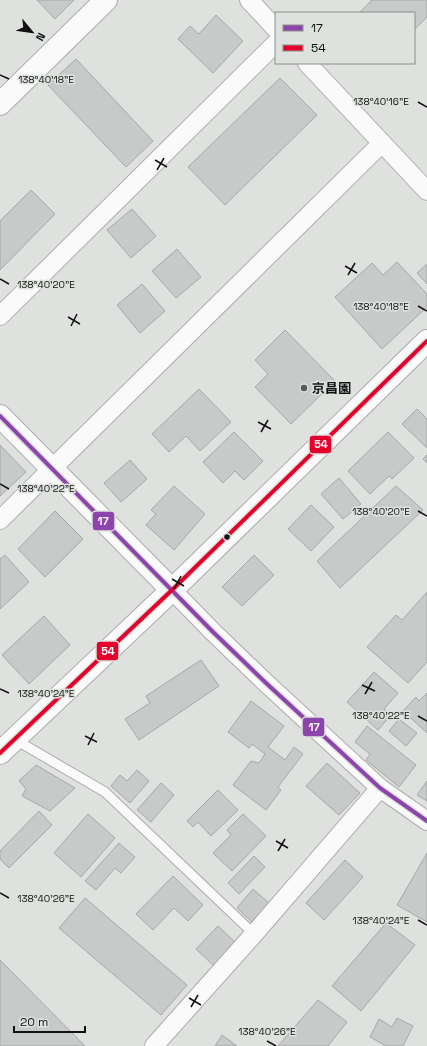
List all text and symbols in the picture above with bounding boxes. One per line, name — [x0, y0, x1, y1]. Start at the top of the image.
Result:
north arrow — [12, 12, 52, 52]
legend — [275, 12, 415, 64]
text: 17 — [311, 20, 323, 36]
text: N — [33, 30, 49, 43]
text: 54 — [311, 40, 326, 56]
text: 138°40'18"E — [18, 73, 74, 86]
text: 138°40'16"E — [353, 95, 409, 108]
text: 138°40'20"E — [17, 278, 75, 291]
text: 138°40'18"E — [353, 300, 409, 313]
place label: 京昌園 — [312, 380, 351, 397]
marker: 京昌園 — [299, 383, 309, 393]
line badge: 54 — [309, 435, 332, 454]
text: 54 — [314, 437, 328, 451]
text: 138°40'22"E — [17, 482, 75, 495]
text: 138°40'20"E — [352, 505, 410, 518]
line badge: 17 — [92, 511, 115, 531]
text: 17 — [97, 514, 109, 528]
unlabelled marker — [222, 532, 232, 542]
line badge: 54 — [96, 641, 119, 661]
text: 54 — [101, 644, 115, 658]
text: 138°40'24"E — [18, 687, 75, 700]
text: 138°40'22"E — [352, 709, 410, 722]
line badge: 17 — [302, 717, 325, 737]
text: 17 — [308, 720, 320, 734]
text: 138°40'26"E — [17, 892, 75, 905]
text: 138°40'24"E — [353, 914, 410, 927]
scale bar — [14, 1008, 85, 1034]
text: 20 m — [20, 1014, 48, 1030]
text: 138°40'26"E — [238, 1025, 296, 1038]

